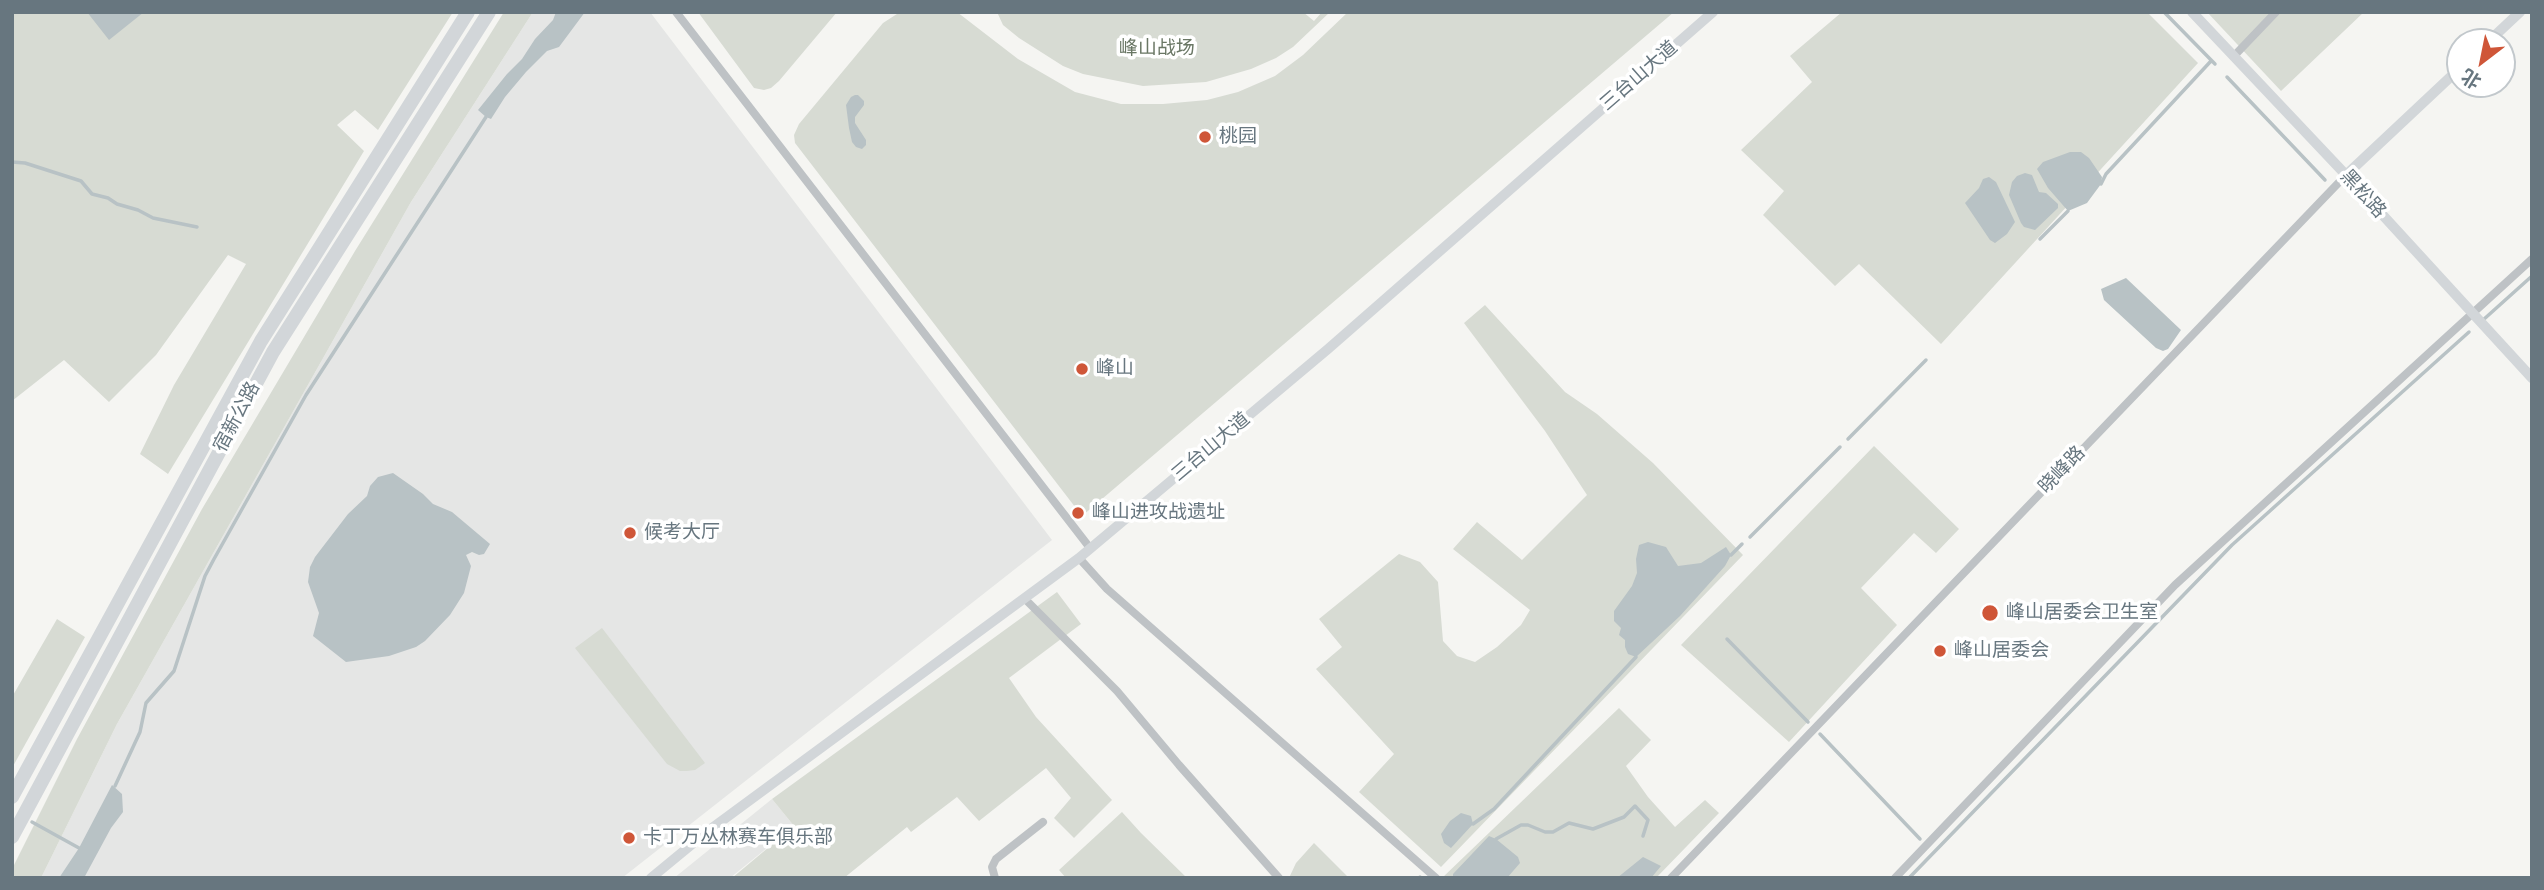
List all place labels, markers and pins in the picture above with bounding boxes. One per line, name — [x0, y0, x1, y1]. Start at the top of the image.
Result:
place label: 桃园 — [1219, 126, 1257, 148]
marker: 桃园 — [1197, 129, 1213, 145]
place label: 峰山 — [1096, 358, 1134, 380]
marker: 峰山 — [1074, 361, 1090, 377]
place label: 峰山进攻战遗址 — [1092, 502, 1225, 524]
marker: 峰山进攻战遗址 — [1070, 505, 1086, 521]
place label: 候考大厅 — [644, 522, 720, 544]
marker: 候考大厅 — [622, 525, 638, 541]
place label: 峰山居委会卫生室 — [2006, 602, 2158, 624]
marker: 峰山居委会卫生室 — [1980, 603, 2000, 623]
place label: 峰山居委会 — [1954, 640, 2049, 662]
marker: 峰山居委会 — [1932, 643, 1948, 659]
place label: 卡丁万丛林赛车俱乐部 — [643, 827, 833, 849]
marker: 卡丁万丛林赛车俱乐部 — [621, 830, 637, 846]

